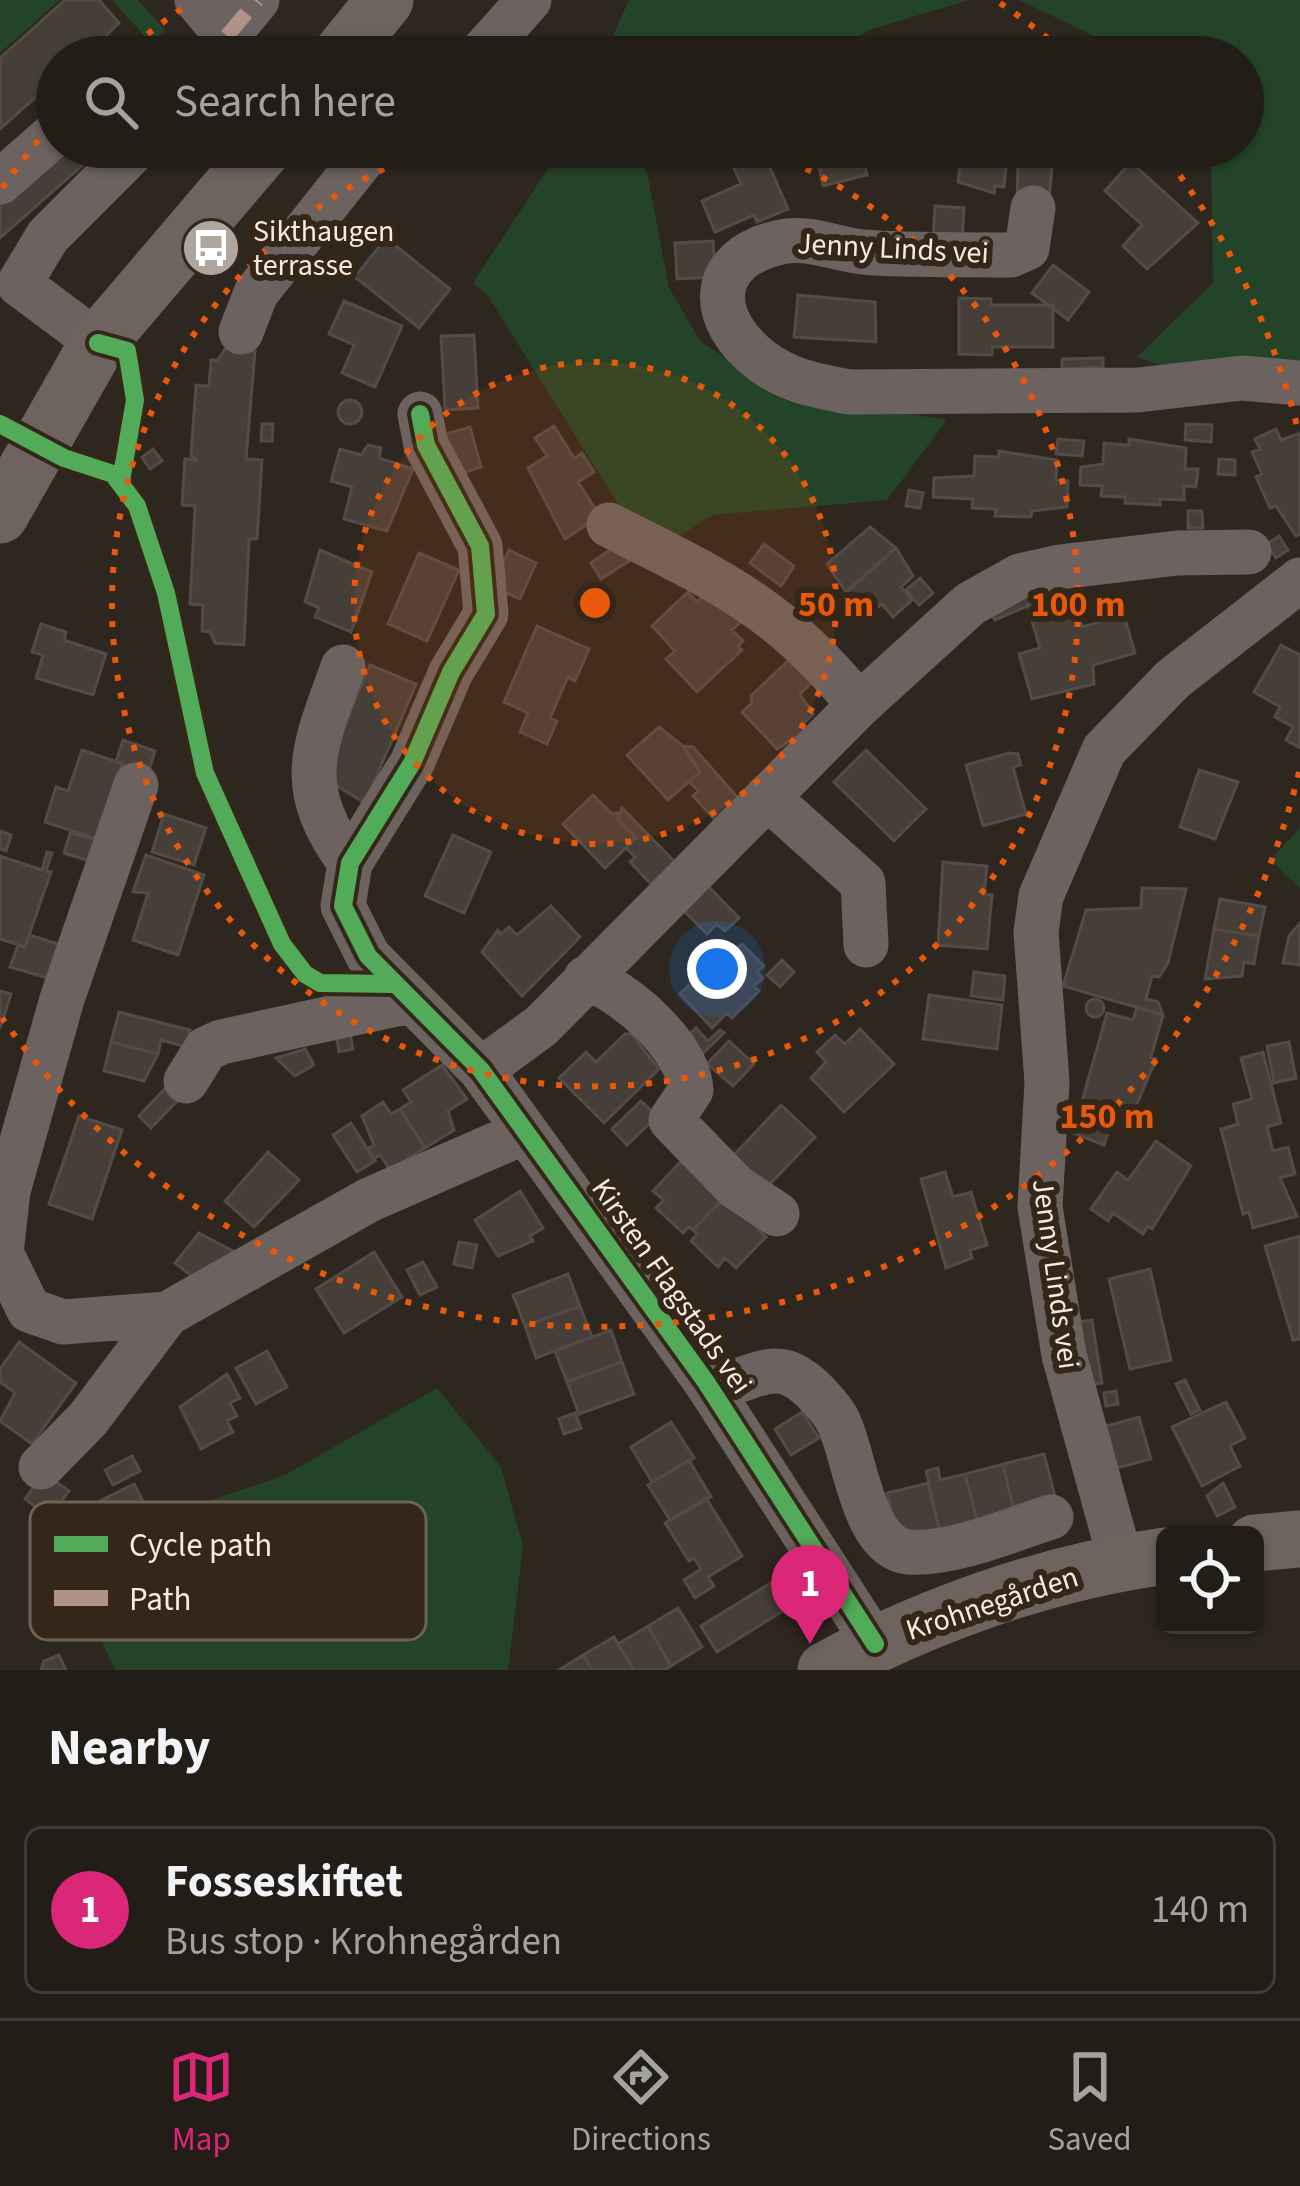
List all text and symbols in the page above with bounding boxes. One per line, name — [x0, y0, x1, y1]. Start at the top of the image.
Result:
search box — [36, 36, 1264, 168]
icon: search — [78, 69, 144, 135]
text: Search here — [174, 70, 396, 134]
place label: Sikthaugen terrasse — [253, 210, 395, 287]
bus stop icon: Sikthaugen terrasse — [180, 217, 242, 279]
street label: Jenny Linds vei — [796, 222, 990, 275]
text: 50 m — [798, 579, 874, 630]
text: 100 m — [1030, 579, 1126, 630]
centre of rings — [574, 582, 616, 624]
your location — [687, 939, 747, 999]
text: 150 m — [1059, 1091, 1155, 1142]
street label: Kirsten Flagstads vei — [581, 1170, 762, 1403]
street label: Jenny Linds vei — [1021, 1176, 1090, 1372]
legend — [30, 1502, 426, 1640]
text: Cycle path — [129, 1522, 272, 1569]
map controls — [1156, 1526, 1264, 1634]
button: locate — [1156, 1526, 1264, 1634]
pin: 1 — [771, 1545, 849, 1644]
street label: Krohnegården — [900, 1555, 1084, 1652]
text: Path — [129, 1576, 192, 1623]
text: Nearby — [48, 1712, 210, 1784]
text: Fosseskiftet — [165, 1850, 403, 1914]
text: 1 — [80, 1882, 100, 1938]
text: 140 m — [1151, 1882, 1249, 1938]
text: Bus stop · Krohnegården — [165, 1914, 562, 1970]
tab: Map — [168, 2044, 234, 2163]
tab: Directions — [571, 2044, 711, 2163]
tab: Saved — [1047, 2044, 1132, 2163]

